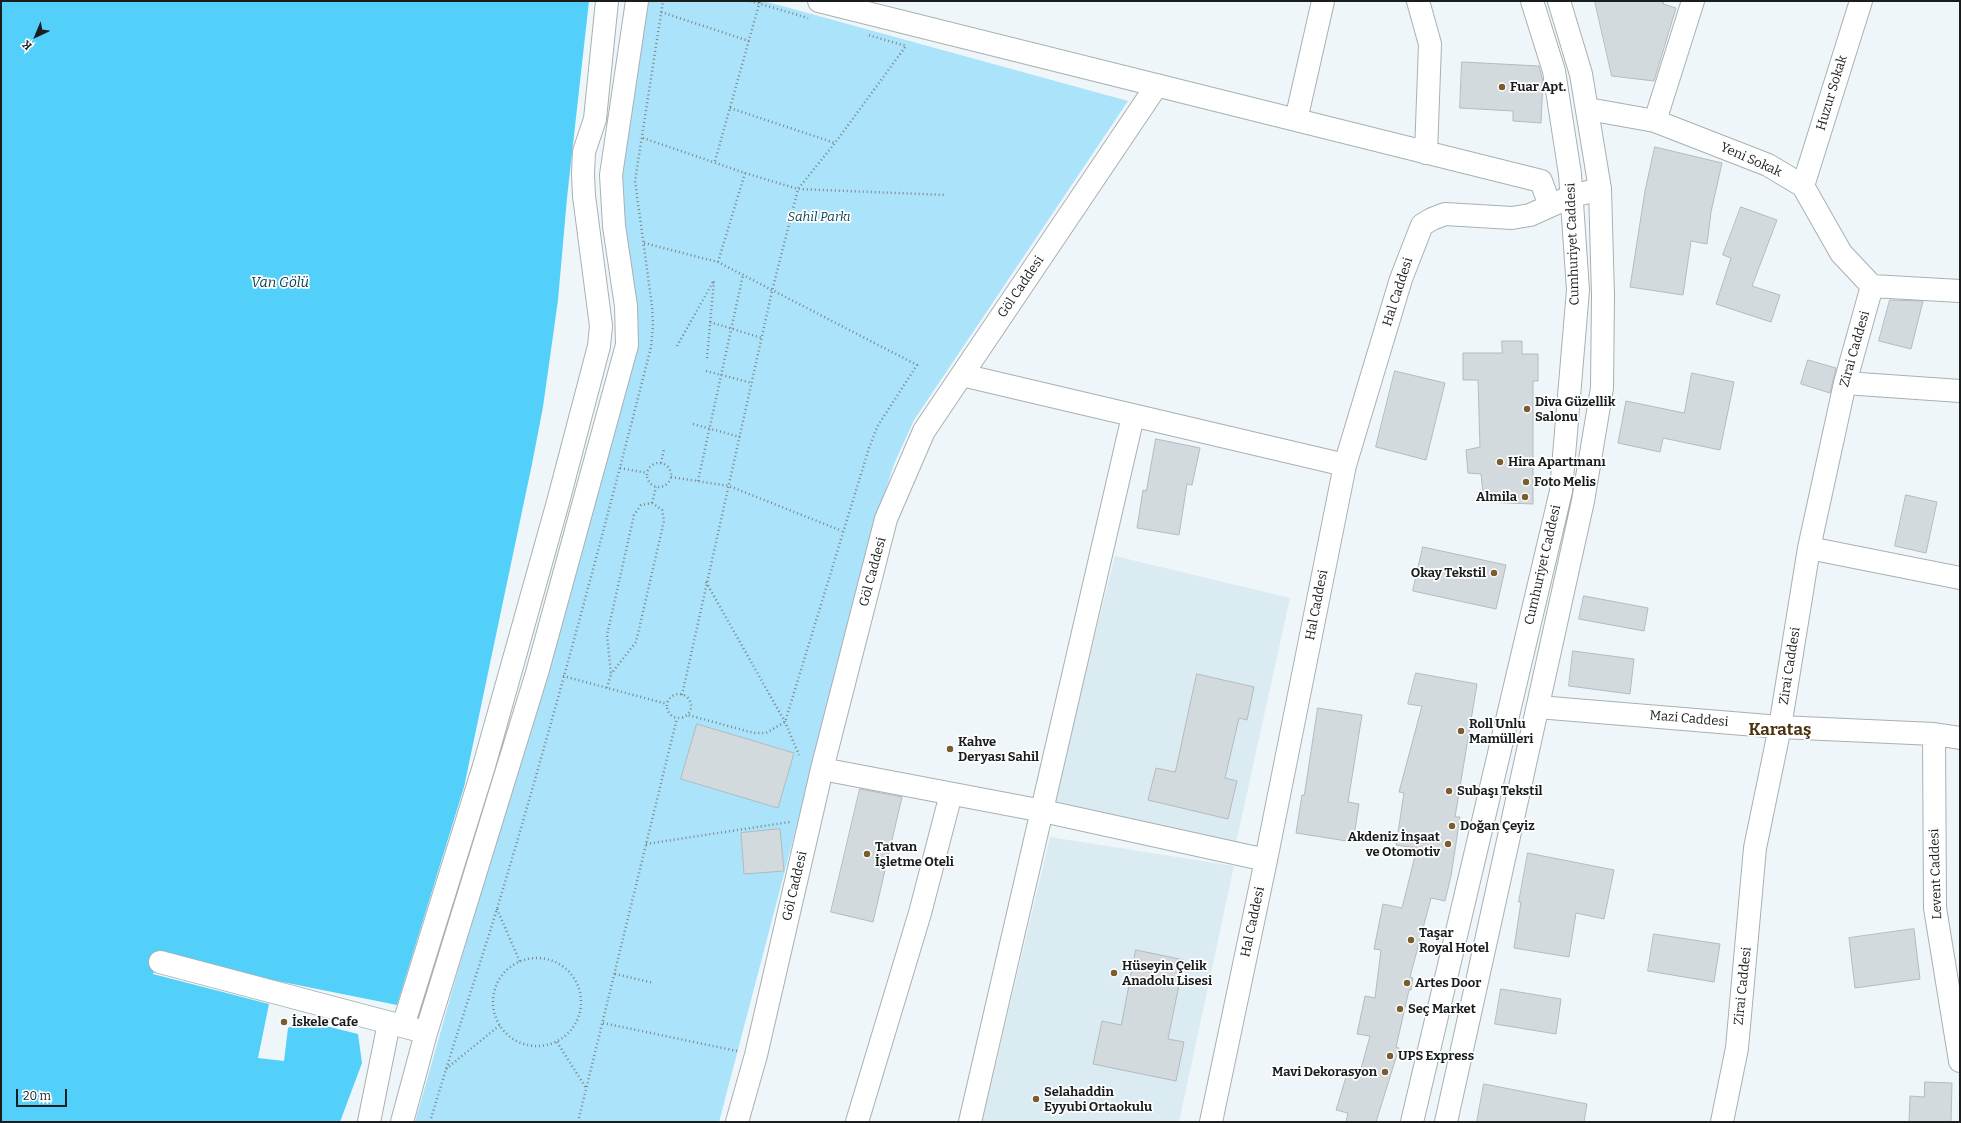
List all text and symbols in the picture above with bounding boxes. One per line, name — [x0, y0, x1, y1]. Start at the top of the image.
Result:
north arrow — [16, 16, 56, 56]
text: K — [20, 38, 35, 52]
street label: Huzur Sokak — [1813, 54, 1851, 132]
place label: Fuar Apt. — [1510, 79, 1566, 95]
marker: Fuar Apt. — [1497, 82, 1507, 92]
street label: Yeni Sokak — [1718, 140, 1784, 180]
street label: Cumhuriyet Caddesi — [1563, 182, 1583, 306]
park label: Sahil Parkı — [788, 209, 850, 225]
street label: Göl Caddesi — [995, 253, 1047, 321]
street label: Hal Caddesi — [1380, 256, 1416, 328]
water label: Van Gölü — [251, 275, 309, 291]
street label: Zirai Caddesi — [1837, 309, 1873, 389]
place label: Diva Güzellik Salonu — [1535, 394, 1615, 425]
marker: Diva Güzellik Salonu — [1522, 404, 1532, 414]
place label: Hira Apartmanı — [1508, 454, 1606, 470]
marker: Hira Apartmanı — [1495, 457, 1505, 467]
place label: Foto Melis — [1534, 474, 1596, 490]
marker: Foto Melis — [1521, 477, 1531, 487]
place label: Almila — [1476, 489, 1517, 505]
marker: Almila — [1520, 492, 1530, 502]
street label: Cumhuriyet Caddesi — [1522, 503, 1564, 627]
street label: Göl Caddesi — [856, 536, 890, 608]
place label: Okay Tekstil — [1411, 565, 1486, 581]
street label: Hal Caddesi — [1303, 568, 1331, 642]
marker: Okay Tekstil — [1489, 568, 1499, 578]
street label: Zirai Caddesi — [1776, 626, 1804, 706]
street label: Mazi Caddesi — [1649, 708, 1729, 730]
place label: Roll Unlu Mamülleri — [1469, 716, 1533, 747]
district label: Karataş — [1749, 720, 1811, 740]
marker: Roll Unlu Mamülleri — [1456, 726, 1466, 736]
place label: Kahve Deryası Sahil — [958, 734, 1039, 765]
marker: Kahve Deryası Sahil — [945, 744, 955, 754]
place label: Subaşı Tekstil — [1457, 783, 1543, 799]
marker: Subaşı Tekstil — [1444, 786, 1454, 796]
place label: Doğan Çeyiz — [1460, 818, 1535, 834]
marker: Doğan Çeyiz — [1447, 821, 1457, 831]
street label: Levent Caddesi — [1927, 828, 1945, 920]
place label: Akdeniz İnşaat ve Otomotiv — [1348, 829, 1440, 860]
place label: Tatvan İşletme Oteli — [875, 839, 954, 870]
marker: Akdeniz İnşaat ve Otomotiv — [1443, 839, 1453, 849]
marker: Tatvan İşletme Oteli — [862, 849, 872, 859]
street label: Göl Caddesi — [779, 850, 811, 922]
street label: Hal Caddesi — [1238, 885, 1268, 959]
place label: Taşar Royal Hotel — [1419, 925, 1489, 956]
marker: Taşar Royal Hotel — [1406, 935, 1416, 945]
street label: Zirai Caddesi — [1731, 946, 1755, 1026]
place label: Hüseyin Çelik Anadolu Lisesi — [1122, 958, 1212, 989]
marker: Hüseyin Çelik Anadolu Lisesi — [1109, 968, 1119, 978]
place label: Artes Door — [1415, 975, 1481, 991]
marker: Artes Door — [1402, 978, 1412, 988]
place label: Seç Market — [1408, 1001, 1476, 1017]
marker: Seç Market — [1395, 1004, 1405, 1014]
place label: İskele Cafe — [292, 1014, 358, 1030]
marker: İskele Cafe — [279, 1017, 289, 1027]
place label: UPS Express — [1398, 1048, 1474, 1064]
marker: UPS Express — [1385, 1051, 1395, 1061]
place label: Mavi Dekorasyon — [1272, 1064, 1377, 1080]
marker: Mavi Dekorasyon — [1380, 1067, 1390, 1077]
scale bar — [18, 1081, 69, 1107]
place label: Selahaddin Eyyubi Ortaokulu — [1044, 1084, 1152, 1115]
text: 20 m — [23, 1089, 51, 1103]
marker: Selahaddin Eyyubi Ortaokulu — [1031, 1094, 1041, 1104]

